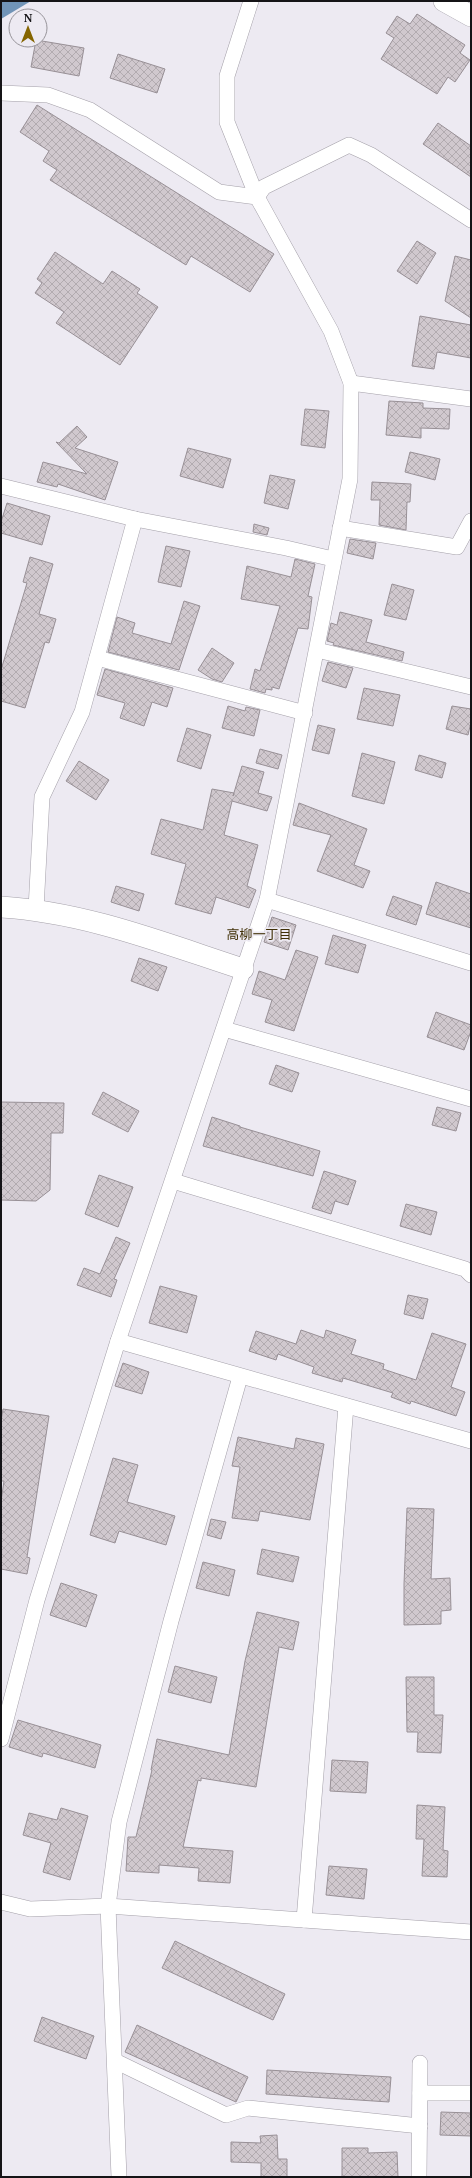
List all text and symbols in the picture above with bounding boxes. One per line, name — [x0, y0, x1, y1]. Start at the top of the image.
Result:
north arrow — [8, 8, 48, 48]
text: N — [24, 10, 33, 25]
district label: 高柳一丁目 — [226, 925, 292, 943]

